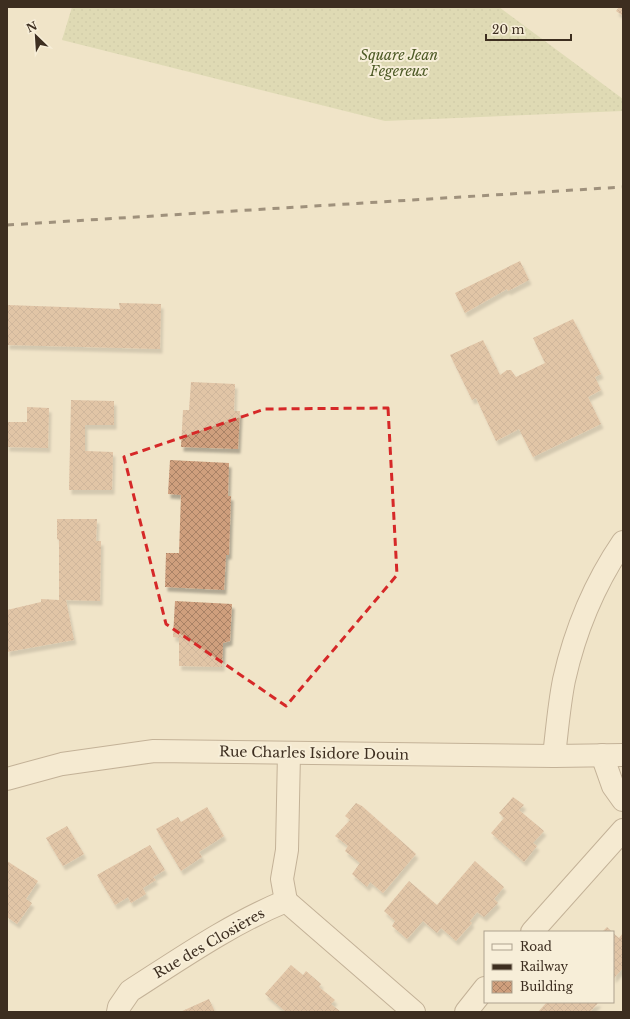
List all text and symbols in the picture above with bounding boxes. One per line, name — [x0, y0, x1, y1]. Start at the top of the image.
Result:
north arrow — [16, 16, 56, 56]
scale bar — [486, 16, 571, 42]
text: N — [24, 18, 40, 35]
text: 20 m — [492, 22, 524, 37]
park label: Square Jean Fegereux — [360, 46, 438, 80]
street label: Rue Charles Isidore Douin — [219, 742, 410, 764]
street label: Rue des Closières — [150, 904, 268, 982]
legend — [484, 931, 614, 1003]
text: Road — [520, 939, 552, 954]
text: Railway — [520, 959, 569, 974]
text: Building — [520, 979, 574, 994]

